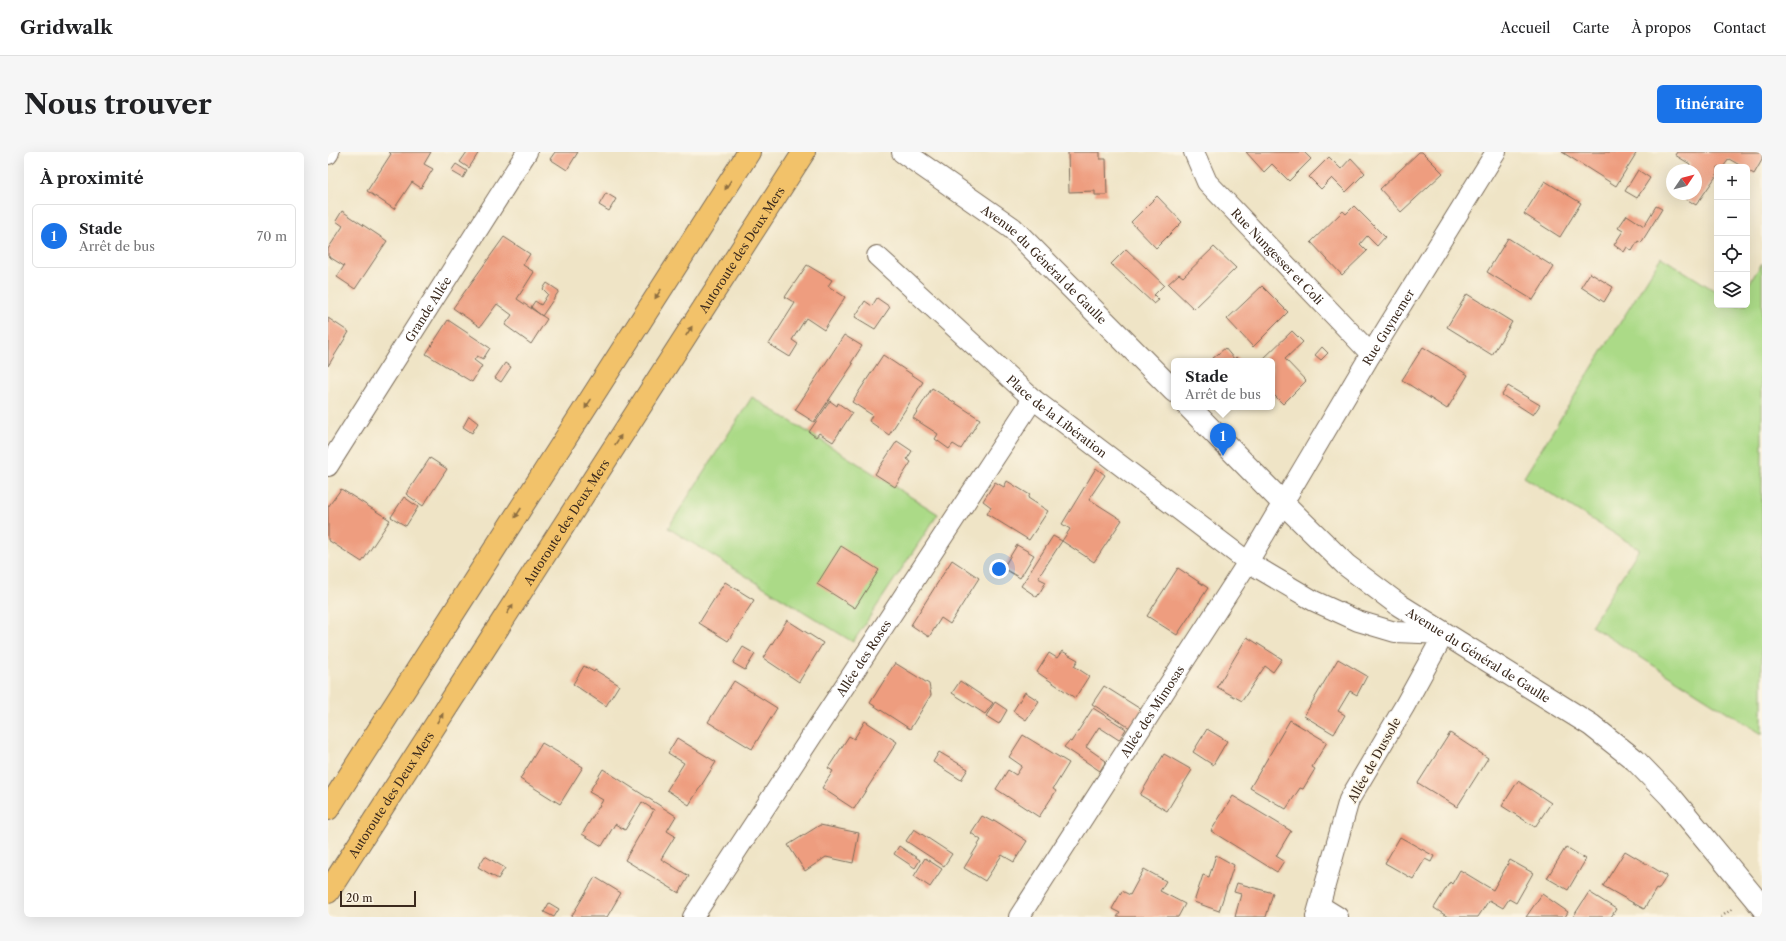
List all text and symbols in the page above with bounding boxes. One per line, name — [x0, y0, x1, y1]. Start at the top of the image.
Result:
text: Gridwalk — [20, 16, 113, 39]
text: Accueil — [1501, 19, 1551, 37]
text: Carte — [1573, 19, 1609, 37]
text: À propos — [1631, 19, 1691, 37]
text: Contact — [1713, 19, 1766, 37]
button: Itinéraire — [1657, 85, 1762, 123]
text: Nous trouver — [24, 87, 212, 121]
north arrow — [1666, 164, 1702, 200]
map controls — [1714, 164, 1750, 308]
button: + — [1714, 164, 1750, 200]
text: À proximité — [40, 168, 144, 188]
one-way arrow — [724, 180, 732, 190]
street label: Autoroute des Deux Mers — [695, 184, 787, 316]
button: − — [1714, 200, 1750, 236]
street label: Avenue du Général de Gaulle — [978, 201, 1110, 327]
street label: Rue Nungesser et Coli — [1228, 205, 1327, 307]
text: Stade — [79, 219, 122, 238]
text: 1 — [51, 228, 57, 244]
text: 70 m — [257, 228, 287, 244]
button: locate — [1714, 236, 1750, 272]
text: Arrêt de bus — [79, 238, 155, 254]
button: layers — [1714, 272, 1750, 308]
street label: Grande Allée — [401, 273, 454, 345]
street label: Rue Guynemer — [1359, 286, 1417, 368]
one-way arrow — [654, 289, 662, 299]
one-way arrow — [685, 325, 692, 337]
popup — [1171, 358, 1275, 410]
text: Stade — [1185, 367, 1228, 386]
street label: Place de la Libération — [1004, 371, 1111, 460]
text: Arrêt de bus — [1185, 386, 1261, 402]
one-way arrow — [584, 399, 592, 409]
pin: 1 — [1210, 423, 1236, 456]
one-way arrow — [615, 435, 622, 446]
street label: Autoroute des Deux Mers — [519, 456, 612, 589]
one-way arrow — [514, 507, 521, 519]
your location — [989, 559, 1009, 579]
one-way arrow — [506, 604, 514, 614]
street label: Avenue du Général de Gaulle — [1403, 604, 1554, 706]
street label: Allée des Roses — [832, 617, 894, 700]
street label: Allée des Mimosas — [1116, 662, 1187, 761]
one-way arrow — [436, 713, 444, 723]
street label: Allée de Dussole — [1344, 715, 1404, 806]
street label: Autoroute des Deux Mers — [344, 729, 437, 861]
scale bar — [340, 889, 416, 908]
text: 20 m — [346, 891, 372, 905]

